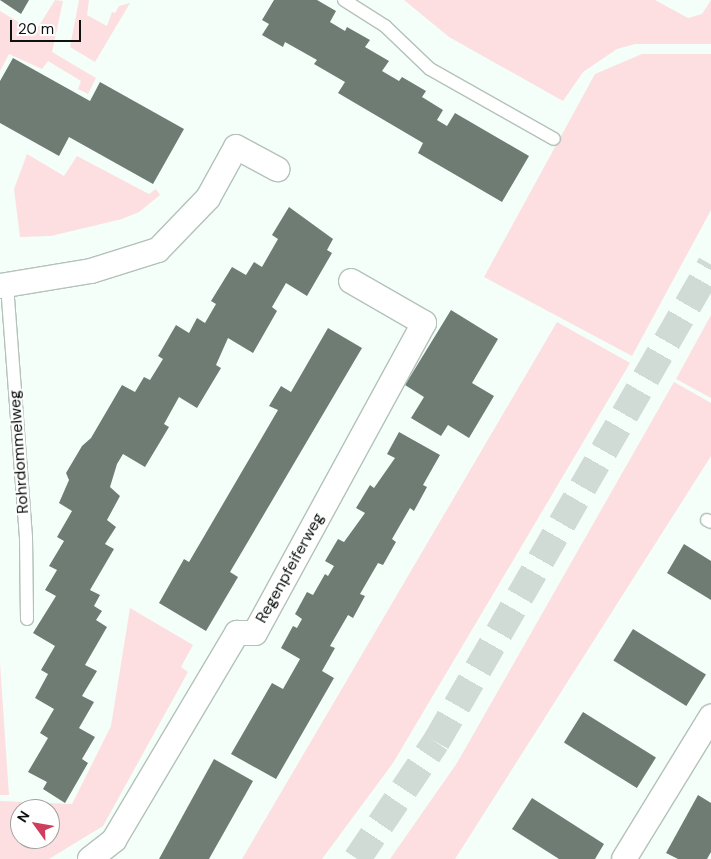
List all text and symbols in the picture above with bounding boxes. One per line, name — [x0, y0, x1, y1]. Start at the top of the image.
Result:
scale bar — [12, 10, 84, 42]
text: 20 m — [18, 19, 54, 39]
street label: Rohrdommelweg — [5, 390, 33, 514]
street label: Regenpfeiferweg — [252, 510, 328, 626]
north arrow — [10, 799, 60, 849]
text: N — [13, 807, 33, 826]

